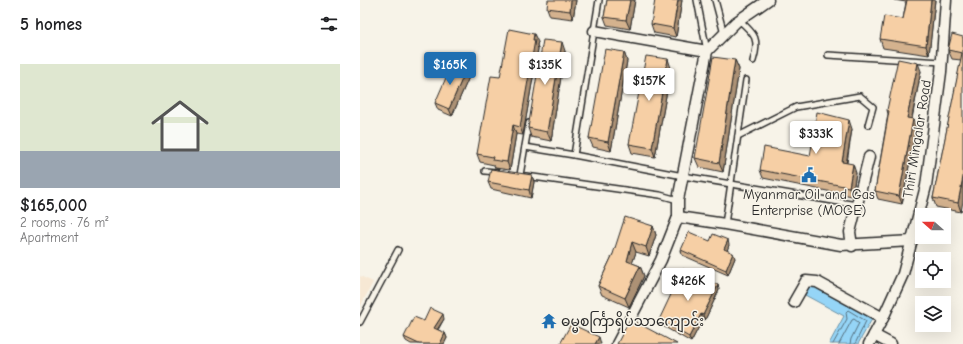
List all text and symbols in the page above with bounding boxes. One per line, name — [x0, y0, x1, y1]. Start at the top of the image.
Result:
icon: filters — [318, 13, 340, 35]
text: 5 homes — [20, 15, 82, 34]
pin: $165K — [422, 52, 478, 86]
pin: $135K — [517, 52, 573, 86]
text: $165K — [433, 57, 467, 72]
text: $135K — [528, 57, 562, 72]
pin: $157K — [621, 68, 677, 102]
text: $157K — [632, 73, 666, 88]
street label: Thiri Mingalar Road — [899, 79, 935, 199]
icon: home — [144, 90, 216, 162]
pin: $333K — [788, 121, 844, 155]
text: $333K — [799, 126, 833, 141]
public building icon: Myanmar Oil and Gas Enterprise (MOGE) — [800, 166, 818, 184]
place label: Myanmar Oil and Gas Enterprise (MOGE) — [743, 186, 875, 219]
text: $165,000 — [20, 196, 87, 215]
north arrow — [915, 208, 951, 244]
map controls — [915, 208, 951, 332]
text: 2 rooms · 76 m² — [20, 215, 108, 230]
text: Apartment — [20, 230, 78, 245]
button: locate — [915, 252, 951, 288]
pin: $426K — [660, 268, 716, 302]
text: $426K — [671, 273, 705, 288]
button: layers — [915, 296, 951, 332]
place label: ဓမ္မစင်္ကြာရိပ်သာကျောင်း — [561, 311, 704, 333]
temple icon: ဓမ္မစင်္ကြာရိပ်သာကျောင်း — [540, 312, 558, 330]

